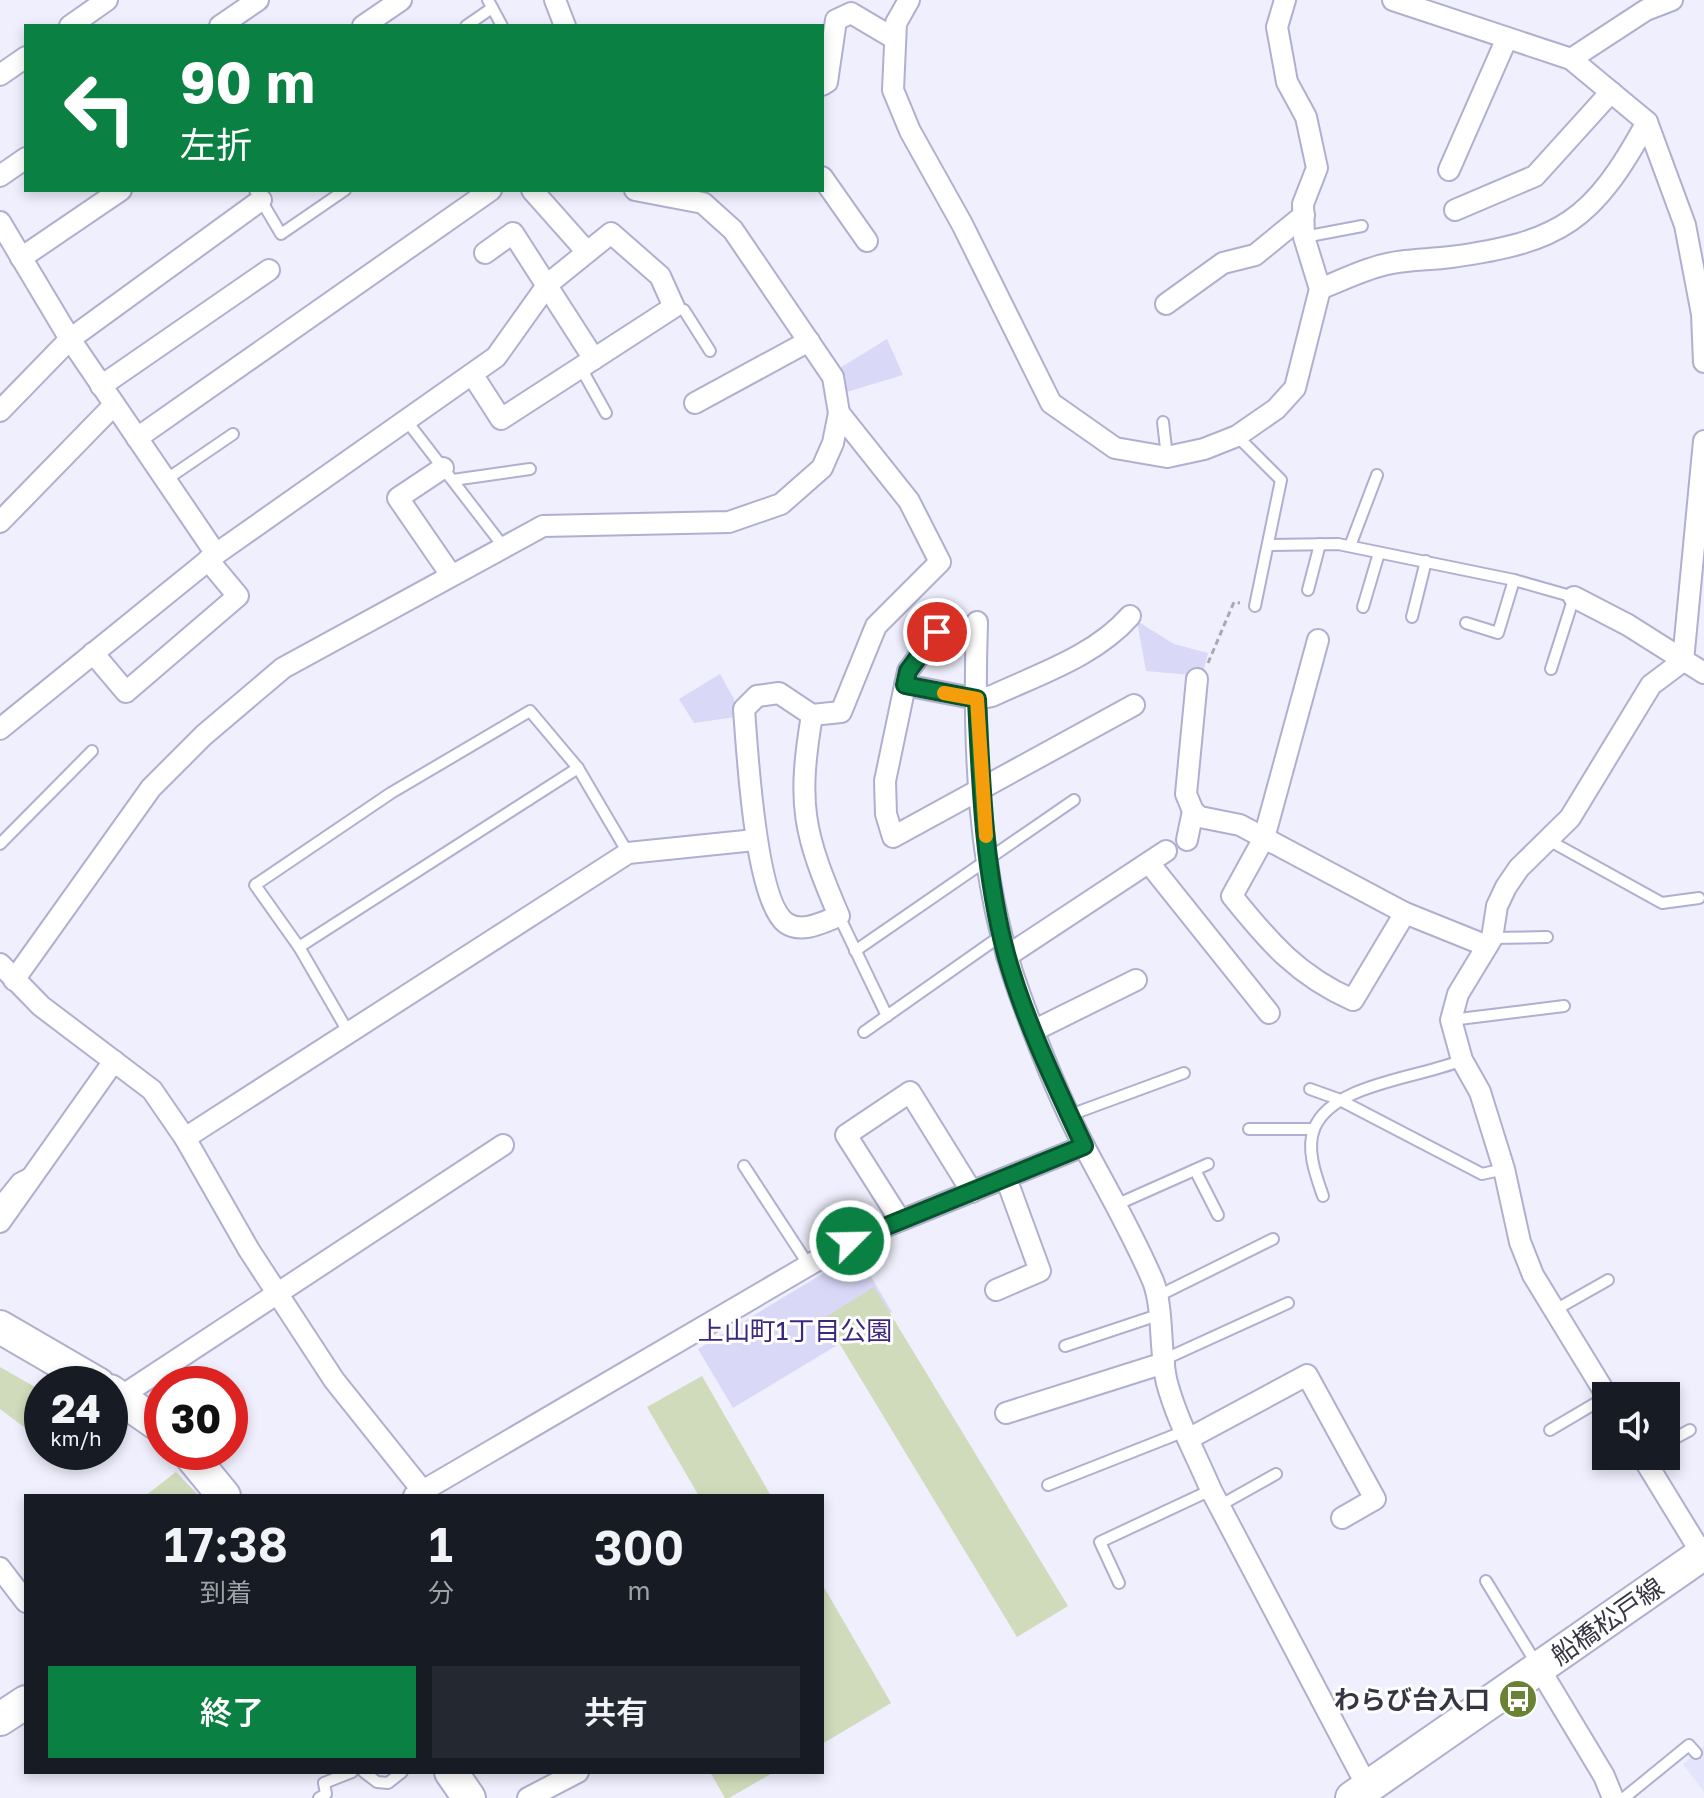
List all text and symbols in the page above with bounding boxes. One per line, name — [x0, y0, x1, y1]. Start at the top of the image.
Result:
text: 90 m — [180, 48, 315, 115]
icon: left — [48, 56, 152, 160]
text: 左折 — [180, 123, 252, 166]
pin — [903, 598, 971, 666]
icon: arrive — [915, 610, 959, 654]
position arrow — [808, 1199, 892, 1283]
park label: 上山町1丁目公園 — [698, 1315, 892, 1346]
speed limit sign: 30 — [144, 1366, 248, 1470]
map controls — [1592, 1382, 1680, 1470]
button: sound — [1592, 1382, 1680, 1470]
text: 24 — [51, 1384, 101, 1432]
text: km/h — [51, 1426, 101, 1450]
text: 17:38 — [164, 1515, 288, 1573]
text: 1 — [429, 1515, 453, 1573]
text: 300 — [594, 1518, 684, 1576]
street label: 船橋松戸線 — [1545, 1571, 1669, 1671]
text: m — [627, 1575, 650, 1606]
text: 到着 — [200, 1577, 252, 1608]
text: 分 — [428, 1577, 454, 1608]
button: 終了 — [48, 1666, 416, 1758]
button: 共有 — [432, 1666, 800, 1758]
bus stop icon: わらび台入口 — [1497, 1678, 1539, 1720]
place label: わらび台入口 — [1334, 1684, 1490, 1715]

